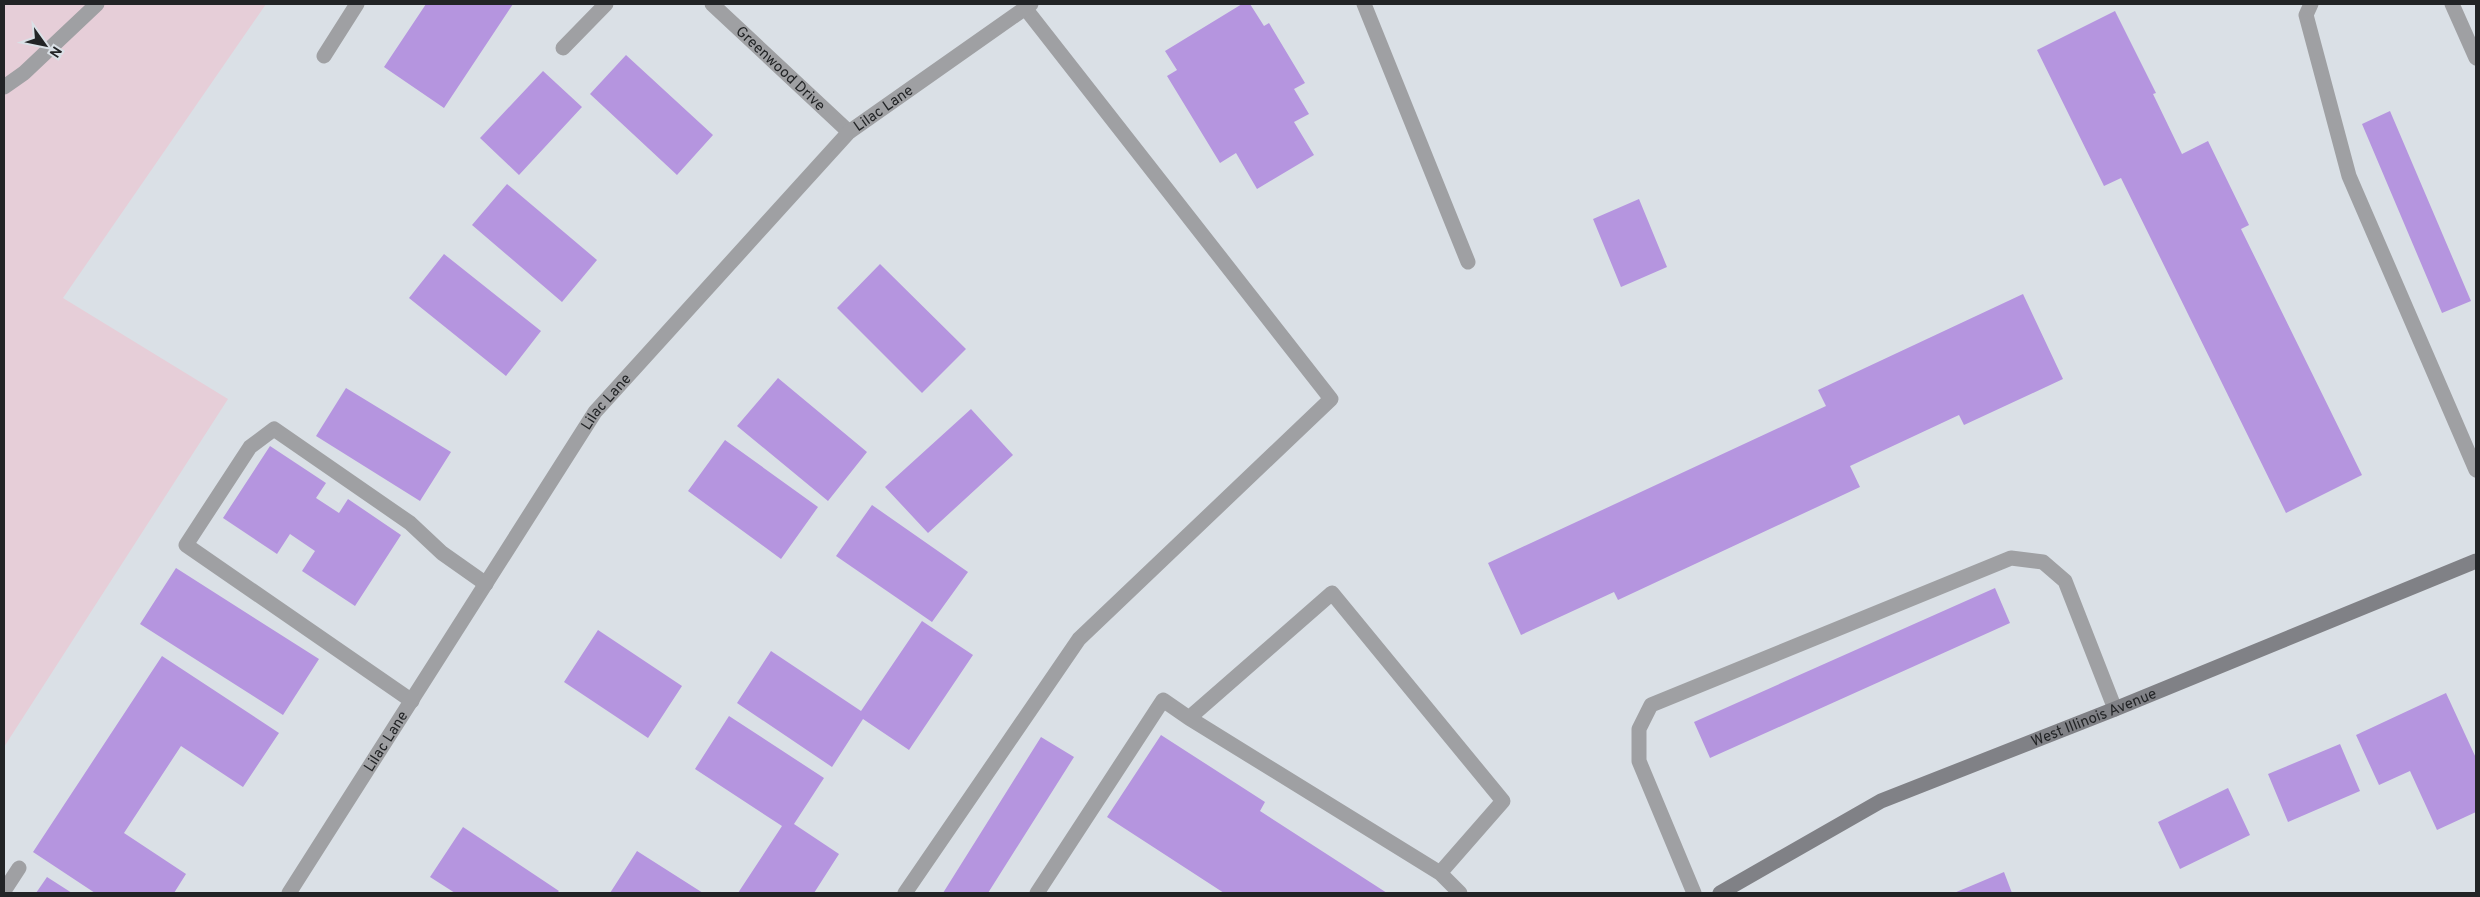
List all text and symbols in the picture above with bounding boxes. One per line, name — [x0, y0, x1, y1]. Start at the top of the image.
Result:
north arrow — [20, 20, 70, 70]
street label: Greenwood Drive — [731, 23, 829, 116]
text: N — [45, 42, 65, 60]
street label: Lilac Lane — [851, 82, 918, 137]
street label: Lilac Lane — [578, 370, 636, 434]
street label: West Illinois Avenue — [2029, 685, 2160, 752]
street label: Lilac Lane — [360, 708, 413, 776]

